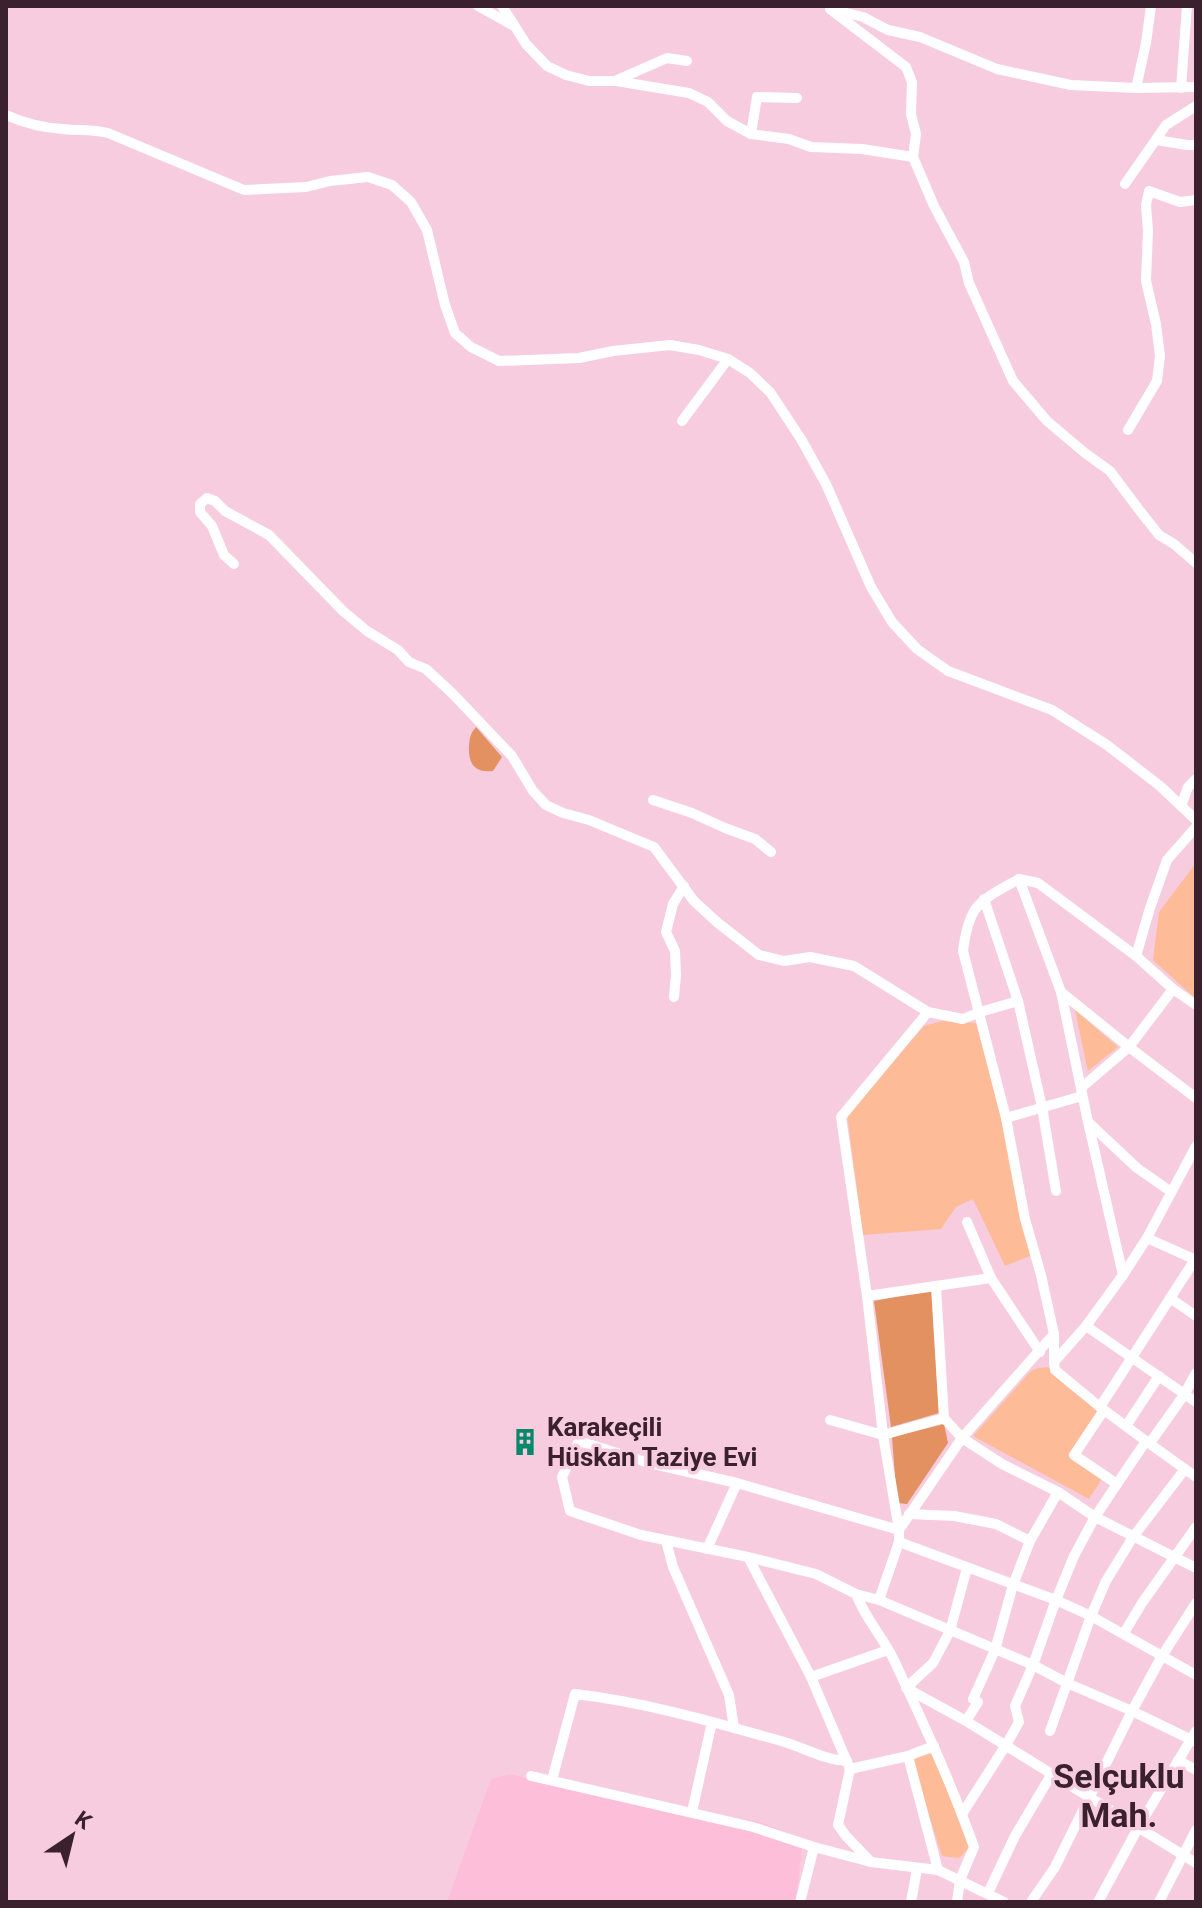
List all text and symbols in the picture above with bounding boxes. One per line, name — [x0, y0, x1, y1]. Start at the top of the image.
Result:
place label: Karakeçili Hüskan Taziye Evi — [547, 1412, 757, 1472]
building icon: Karakeçili Hüskan Taziye Evi — [510, 1427, 540, 1457]
district label: Selçuklu Mah. — [1053, 1756, 1185, 1835]
north arrow — [32, 1796, 112, 1876]
text: K — [70, 1806, 97, 1835]

